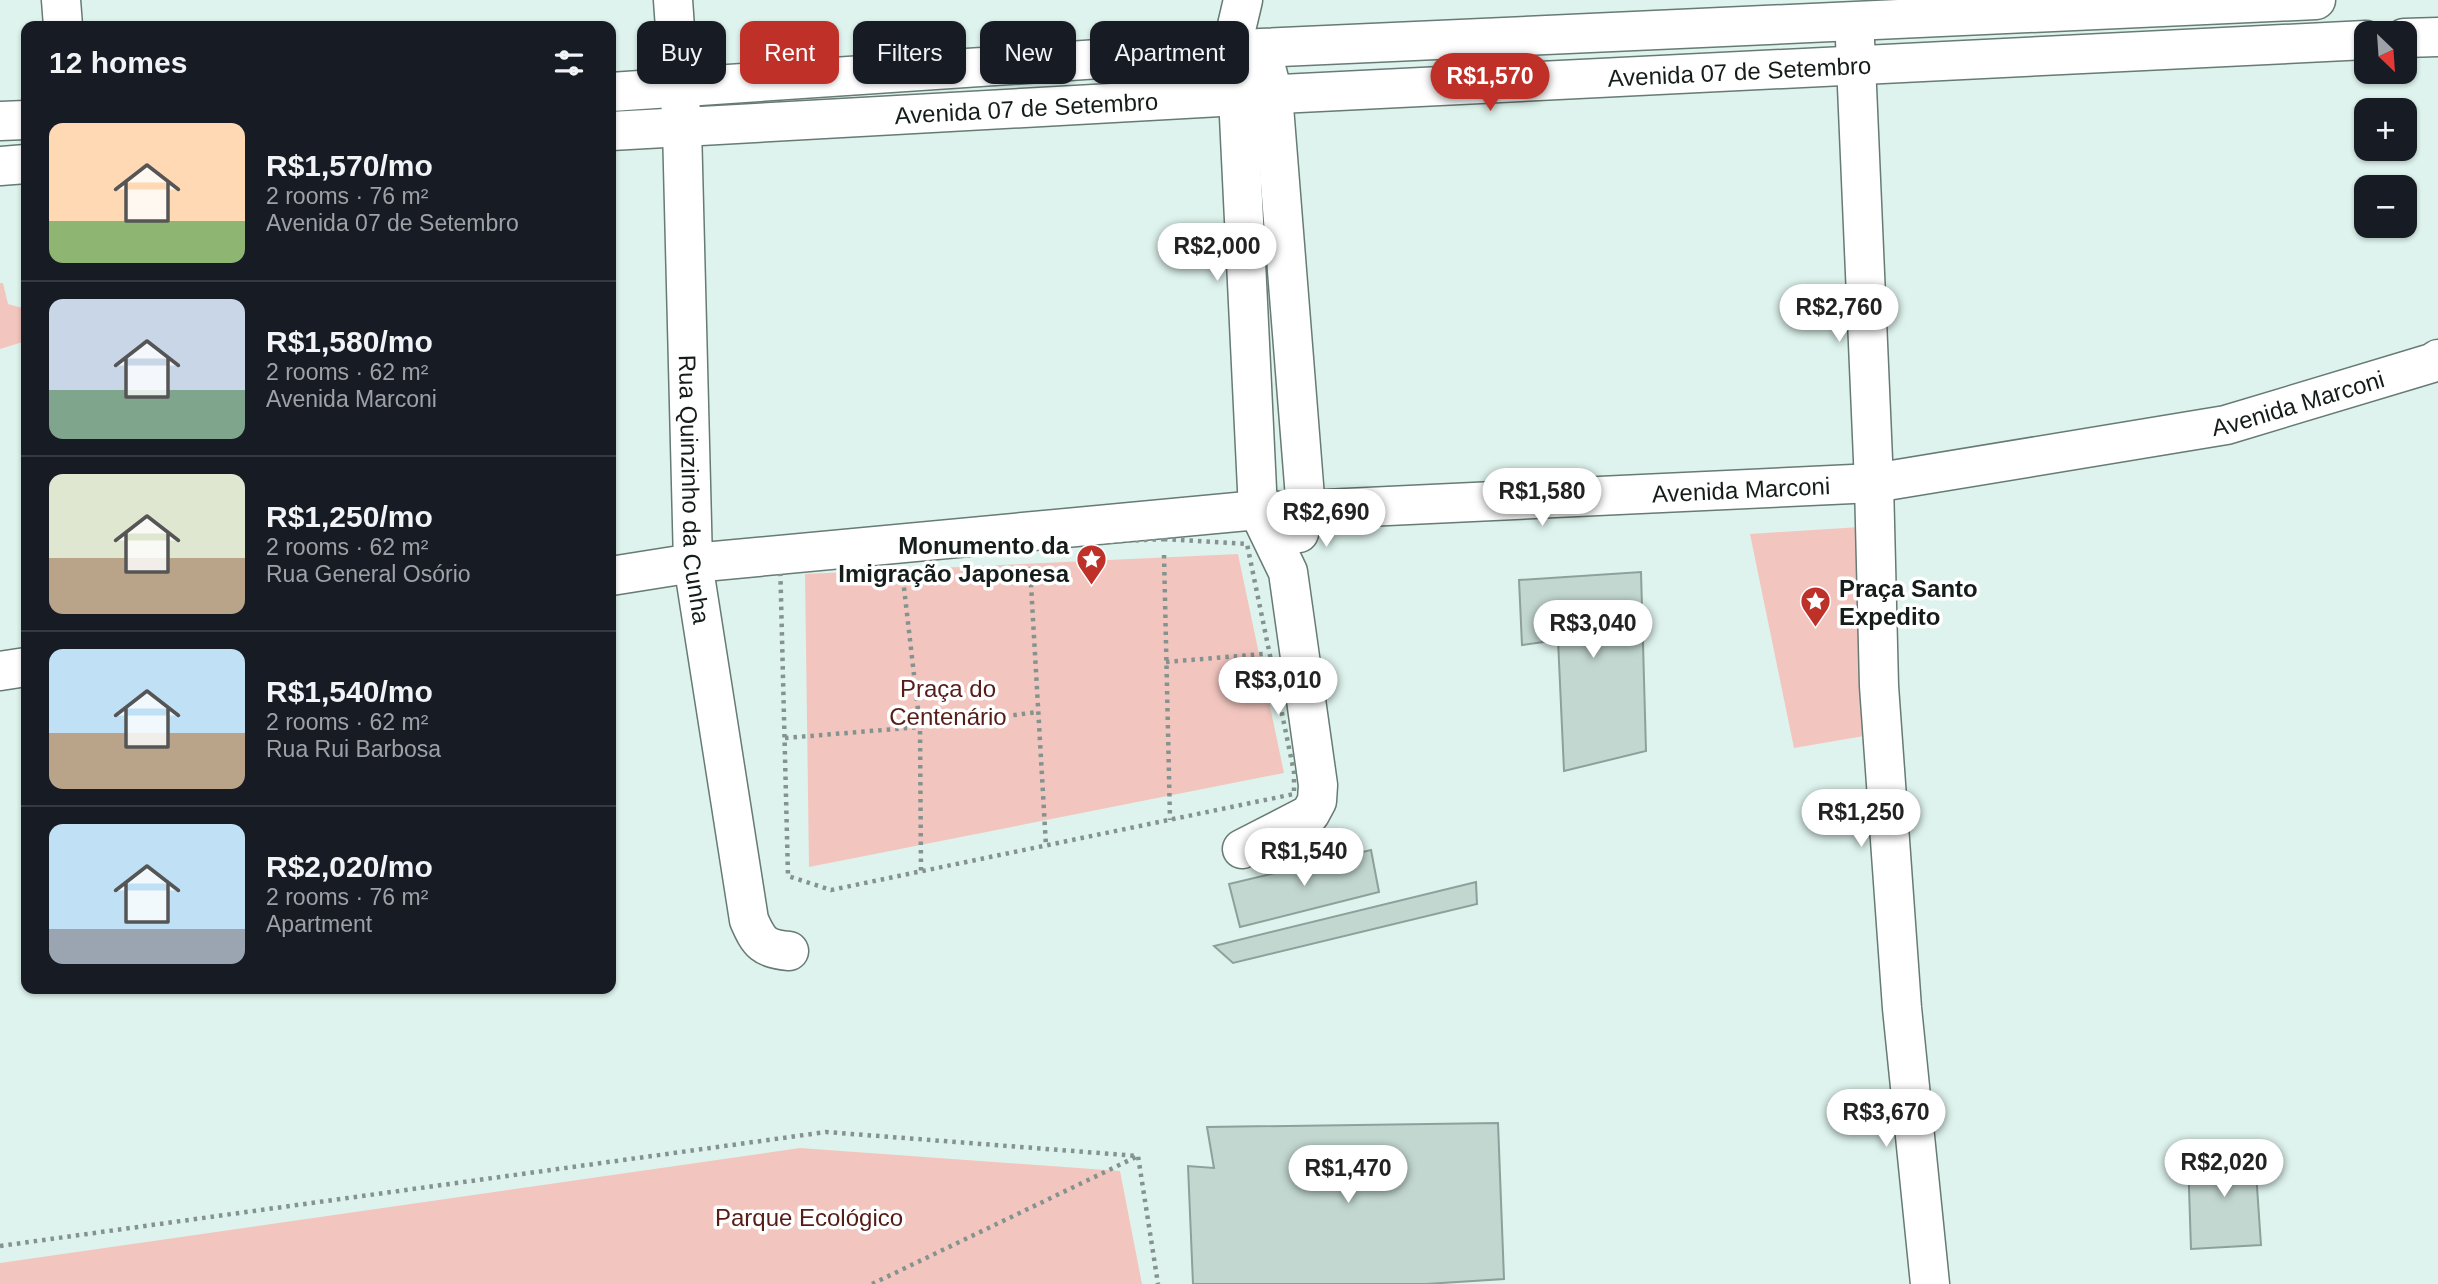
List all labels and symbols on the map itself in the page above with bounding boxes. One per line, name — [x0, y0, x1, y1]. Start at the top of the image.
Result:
north arrow — [2354, 21, 2417, 84]
street label: Avenida 07 de Setembro — [1607, 51, 1872, 91]
pin: R$1,570 — [1425, 54, 1555, 113]
street label: Avenida 07 de Setembro — [894, 87, 1159, 129]
pin: R$2,000 — [1152, 224, 1282, 283]
pin: R$2,760 — [1774, 284, 1904, 344]
street label: Rua Quinzinho da Cunha — [674, 354, 716, 626]
street label: Avenida Marconi — [2210, 365, 2387, 441]
pin: R$1,580 — [1477, 468, 1607, 528]
street label: Avenida Marconi — [1651, 472, 1831, 507]
pin: R$2,690 — [1261, 490, 1391, 549]
place label: Monumento da Imigração Japonesa — [838, 532, 1070, 587]
place icon: Monumento da Imigração Japonesa — [1075, 542, 1109, 586]
place label: Praça Santo Expedito — [1839, 575, 1978, 630]
place icon: Praça Santo Expedito — [1799, 585, 1833, 629]
pin: R$3,040 — [1528, 600, 1658, 660]
pin: R$3,010 — [1213, 658, 1343, 717]
park label: Praça do Centenário — [889, 675, 1007, 730]
pin: R$1,250 — [1796, 790, 1926, 849]
pin: R$1,540 — [1239, 828, 1369, 888]
pin: R$3,670 — [1821, 1090, 1951, 1149]
pin: R$2,020 — [2159, 1140, 2289, 1199]
pin: R$1,470 — [1283, 1146, 1413, 1205]
park label: Parque Ecológico — [715, 1204, 903, 1231]

